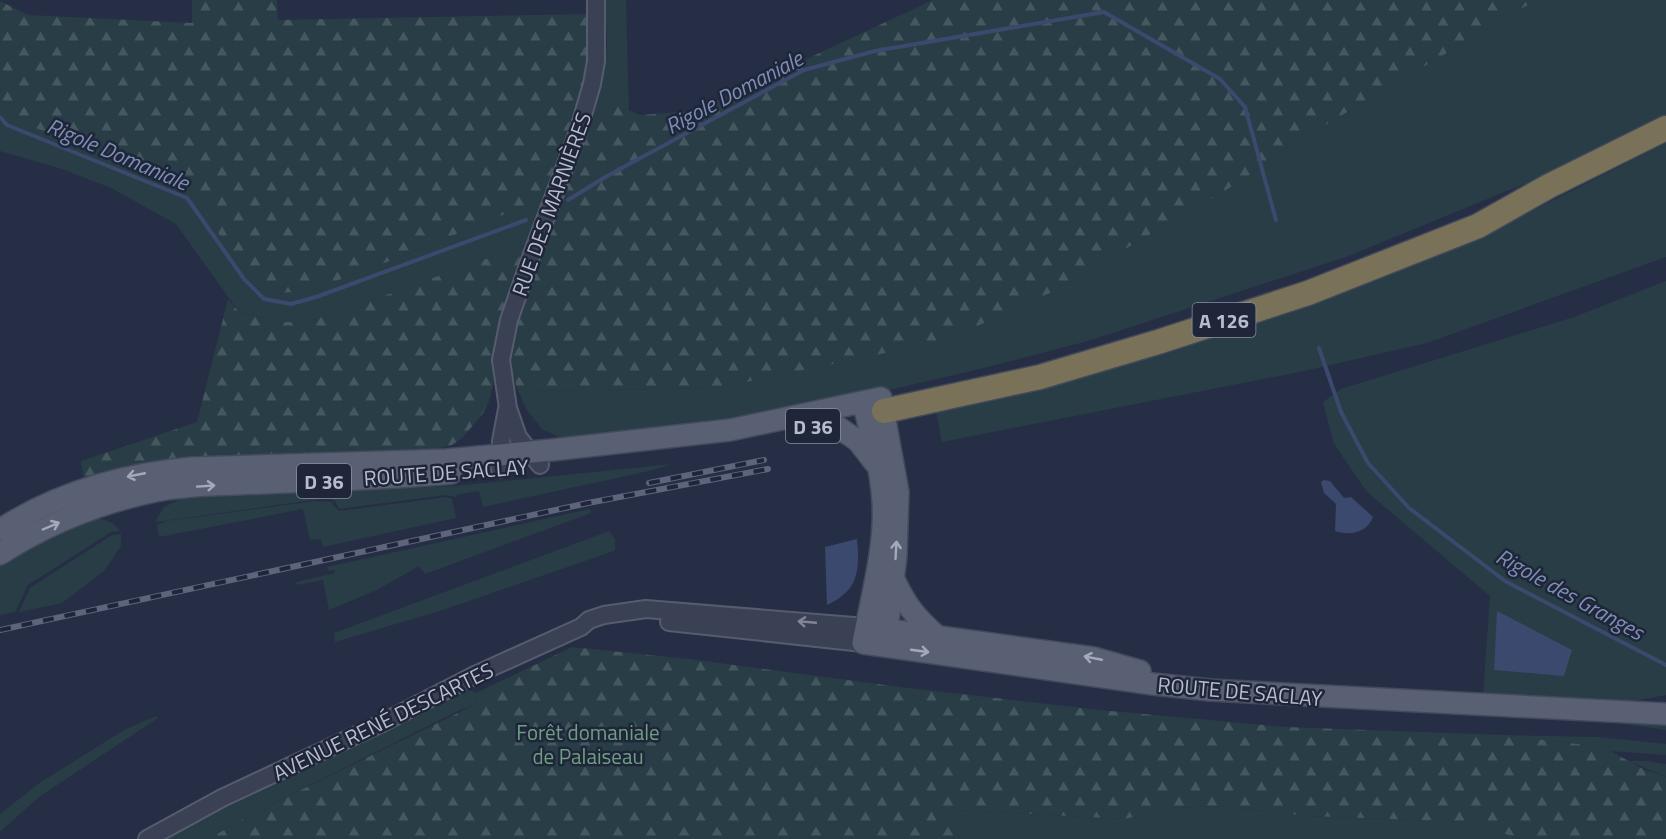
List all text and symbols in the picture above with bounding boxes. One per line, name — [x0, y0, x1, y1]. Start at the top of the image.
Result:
water label: Rigole Domaniale — [659, 41, 810, 143]
street label: RUE DES MARNIÈRES — [503, 108, 599, 300]
water label: Rigole Domaniale — [42, 109, 196, 200]
road number: A 126 — [1192, 303, 1256, 337]
road number: D 36 — [786, 409, 840, 443]
street label: ROUTE DE SACLAY — [363, 450, 530, 494]
road number: D 36 — [297, 464, 351, 498]
one-way arrow — [127, 470, 147, 481]
one-way arrow — [195, 480, 215, 491]
one-way arrow — [42, 519, 60, 531]
water label: Rigole des Granges — [1490, 539, 1651, 649]
one-way arrow — [891, 540, 902, 560]
one-way arrow — [798, 616, 818, 627]
one-way arrow — [910, 645, 930, 656]
one-way arrow — [1084, 652, 1103, 663]
street label: AVENUE RENÉ DESCARTES — [267, 654, 499, 788]
street label: ROUTE DE SACLAY — [1156, 668, 1324, 714]
park label: Forêt domaniale de Palaiseau — [516, 716, 660, 772]

